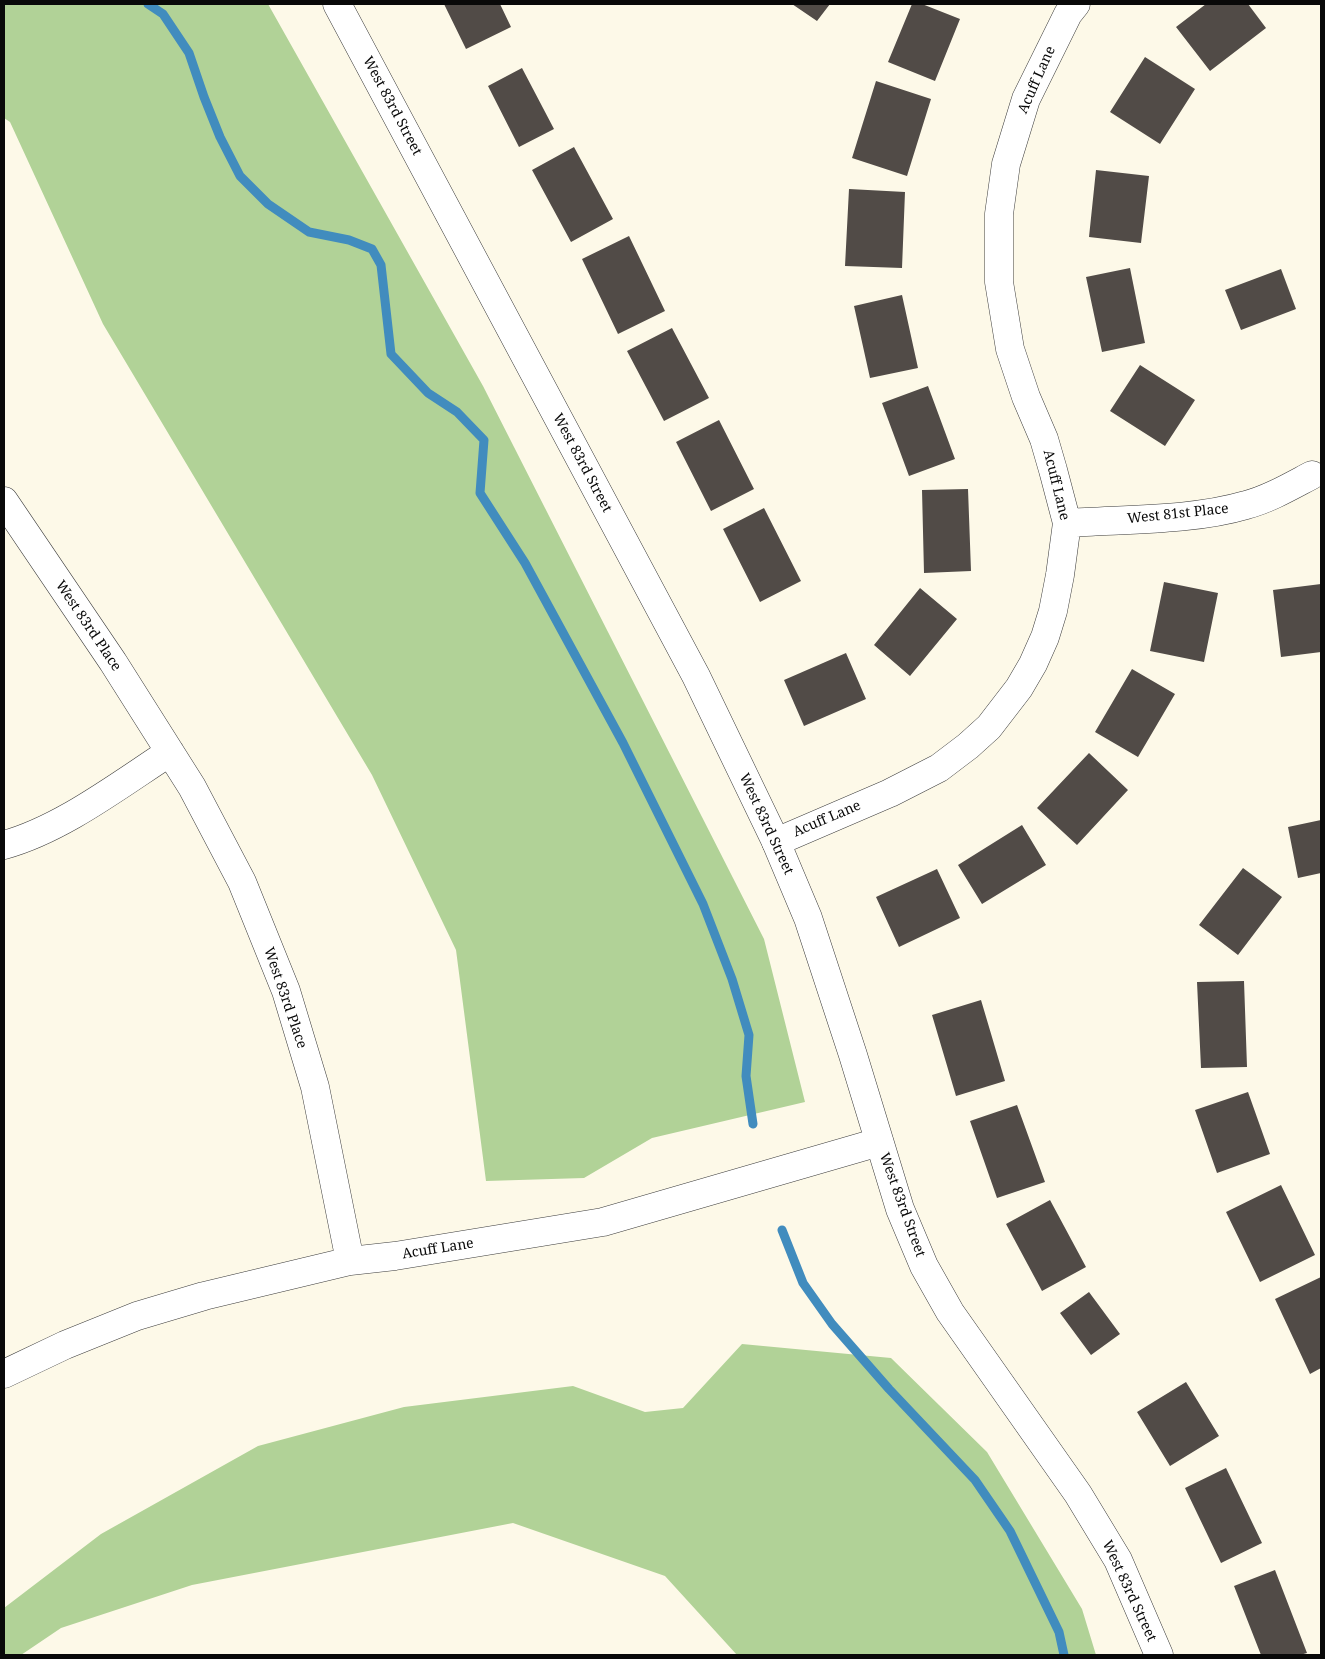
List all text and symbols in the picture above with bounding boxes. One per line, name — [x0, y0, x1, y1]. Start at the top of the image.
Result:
street label: Acuff Lane — [1015, 44, 1059, 116]
street label: West 83rd Street — [359, 54, 425, 158]
street label: West 83rd Street — [549, 411, 615, 515]
street label: Acuff Lane — [1039, 448, 1073, 522]
street label: West 81st Place — [1127, 500, 1229, 528]
street label: West 83rd Place — [51, 577, 125, 675]
street label: West 83rd Street — [735, 771, 797, 877]
street label: Acuff Lane — [791, 797, 863, 841]
street label: West 83rd Place — [260, 945, 310, 1051]
street label: West 83rd Street — [875, 1151, 929, 1259]
street label: Acuff Lane — [401, 1235, 475, 1263]
street label: West 83rd Street — [1098, 1538, 1160, 1644]

